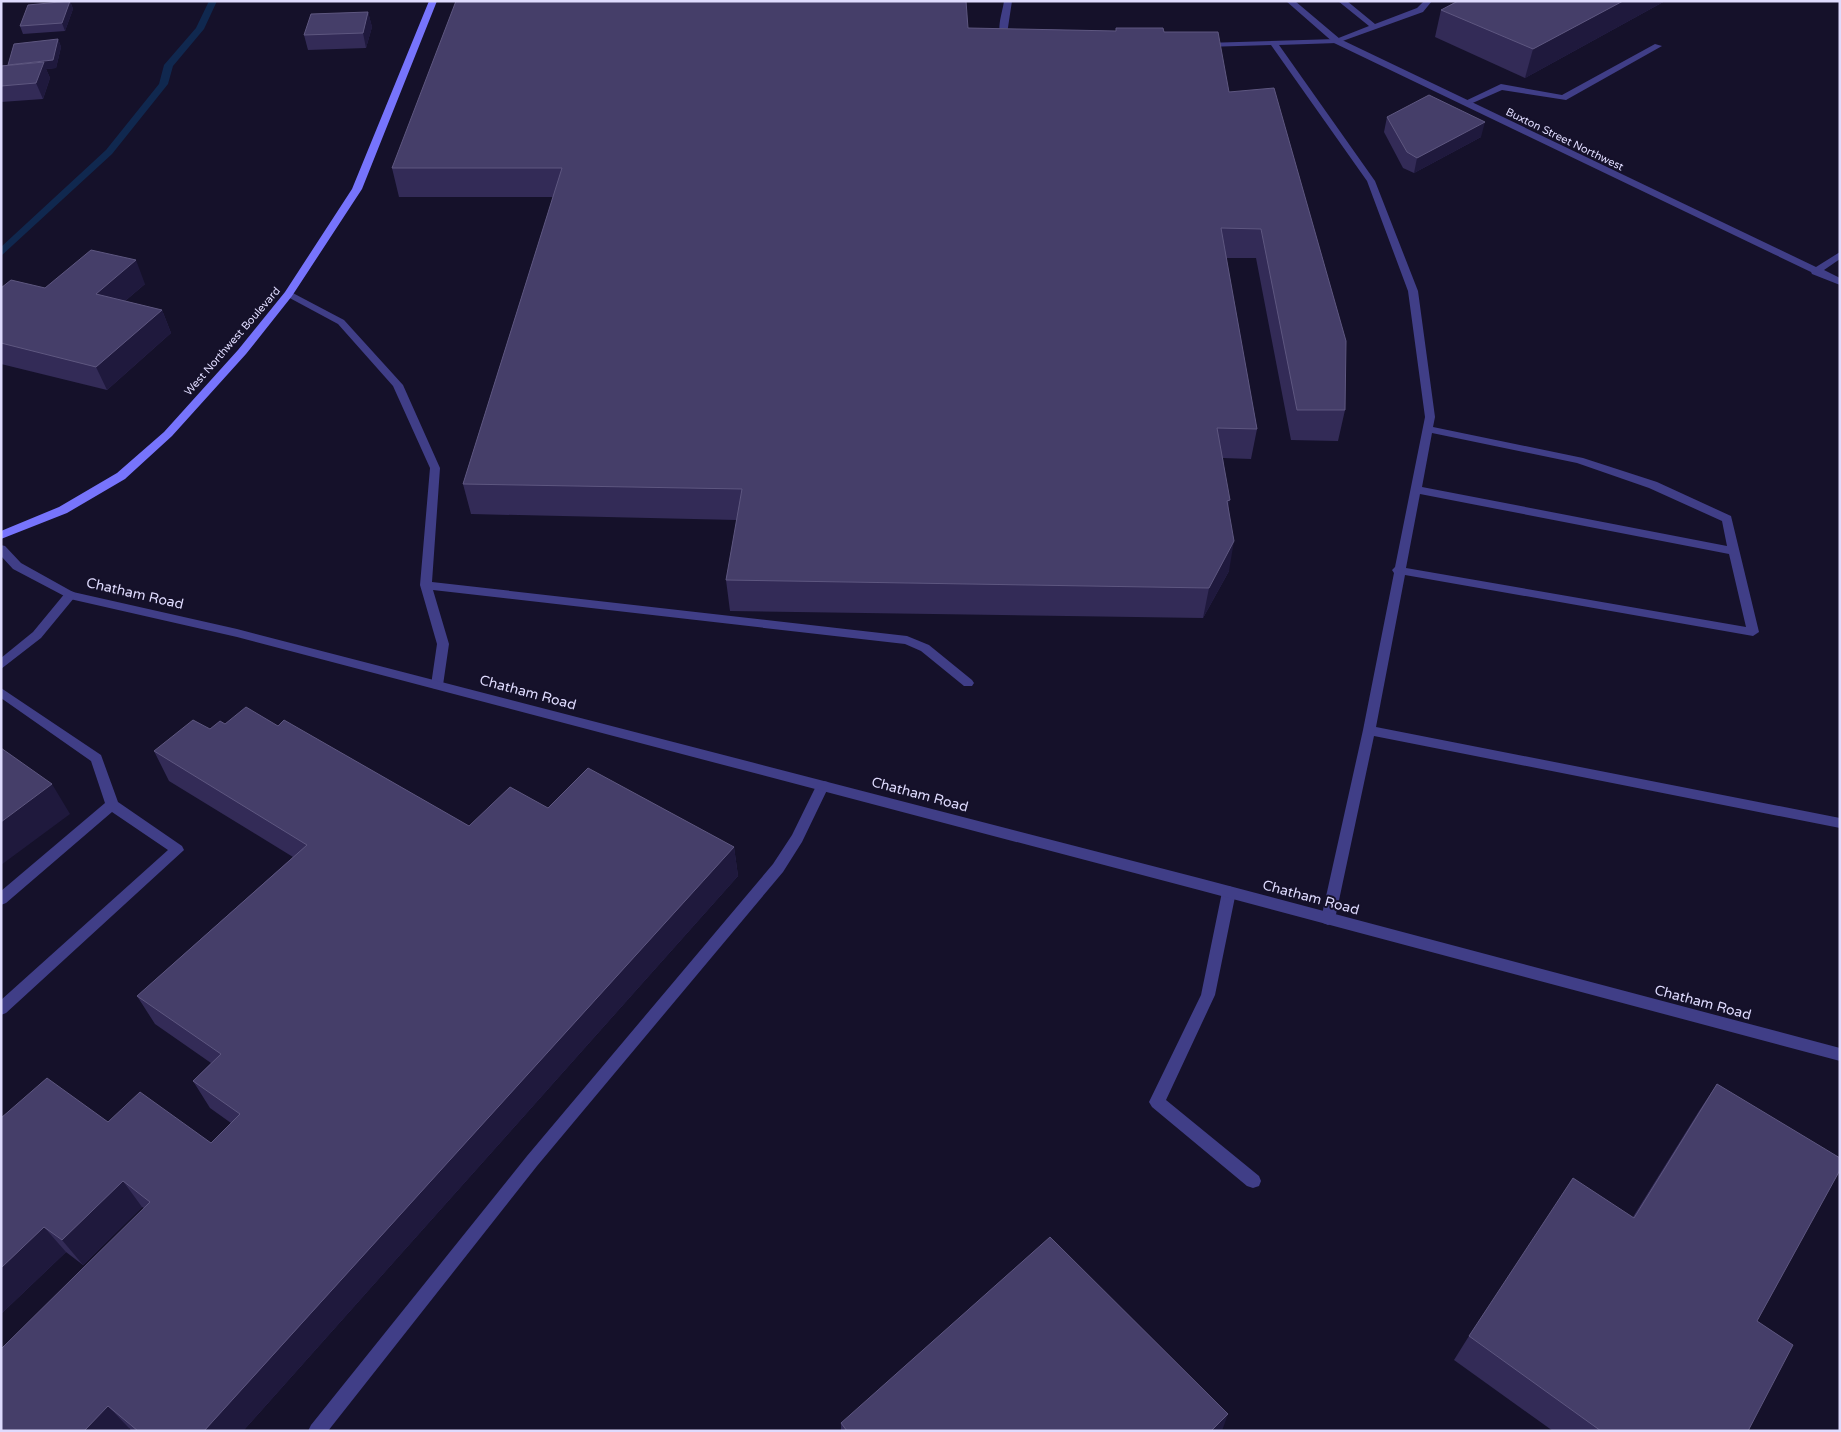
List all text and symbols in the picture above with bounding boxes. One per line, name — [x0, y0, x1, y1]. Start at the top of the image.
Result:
street label: Buxton Street Northwest — [1504, 105, 1626, 174]
street label: West Northwest Boulevard — [182, 284, 283, 398]
street label: Chatham Road — [85, 574, 185, 613]
street label: Chatham Road — [478, 671, 578, 714]
street label: Chatham Road — [870, 773, 970, 816]
street label: Chatham Road — [1261, 876, 1361, 919]
street label: Chatham Road — [1653, 981, 1753, 1024]

